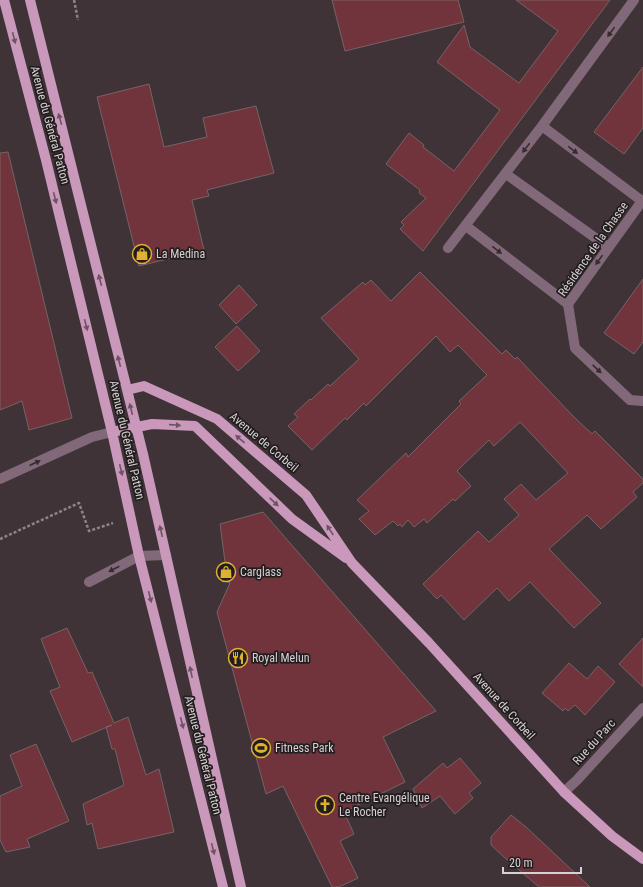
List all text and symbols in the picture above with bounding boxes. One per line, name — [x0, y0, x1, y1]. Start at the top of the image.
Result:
one-way arrow — [607, 26, 615, 37]
one-way arrow — [11, 32, 17, 44]
street label: Avenue du Général Patton — [27, 64, 73, 186]
one-way arrow — [57, 113, 63, 125]
one-way arrow — [521, 142, 530, 153]
one-way arrow — [568, 145, 579, 154]
one-way arrow — [53, 192, 59, 204]
street label: Résidence de la Chasse — [555, 199, 631, 299]
shop icon: La Medina — [131, 243, 153, 265]
one-way arrow — [492, 245, 503, 254]
place label: La Medina — [156, 247, 205, 261]
one-way arrow — [596, 255, 604, 265]
one-way arrow — [97, 274, 103, 286]
one-way arrow — [83, 318, 89, 331]
one-way arrow — [116, 355, 122, 367]
one-way arrow — [592, 365, 603, 374]
street label: Avenue du Général Patton — [106, 379, 148, 501]
one-way arrow — [128, 403, 134, 415]
street label: Avenue de Corbeil — [227, 409, 301, 475]
one-way arrow — [169, 422, 182, 428]
one-way arrow — [234, 434, 245, 443]
one-way arrow — [30, 460, 41, 466]
one-way arrow — [119, 464, 125, 476]
one-way arrow — [270, 497, 279, 506]
one-way arrow — [157, 525, 163, 537]
one-way arrow — [326, 525, 334, 536]
shop icon: Carglass — [215, 561, 237, 583]
place label: Carglass — [240, 565, 281, 579]
one-way arrow — [108, 566, 120, 572]
one-way arrow — [147, 591, 153, 603]
restaurant icon: Royal Melun — [227, 647, 249, 669]
place label: Royal Melun — [252, 651, 310, 665]
one-way arrow — [188, 666, 194, 678]
street label: Avenue de Corbeil — [470, 670, 538, 742]
street label: Avenue du Général Patton — [181, 694, 225, 816]
street label: Rue du Parc — [570, 716, 618, 768]
one-way arrow — [179, 717, 185, 729]
sports icon: Fitness Park — [250, 737, 272, 759]
place label: Fitness Park — [275, 741, 334, 755]
place label: Centre Evangélique Le Rocher — [339, 791, 430, 819]
church icon: Centre Evangélique Le Rocher — [314, 794, 336, 816]
one-way arrow — [211, 843, 217, 855]
scale bar — [503, 849, 581, 875]
text: 20 m — [509, 856, 533, 870]

